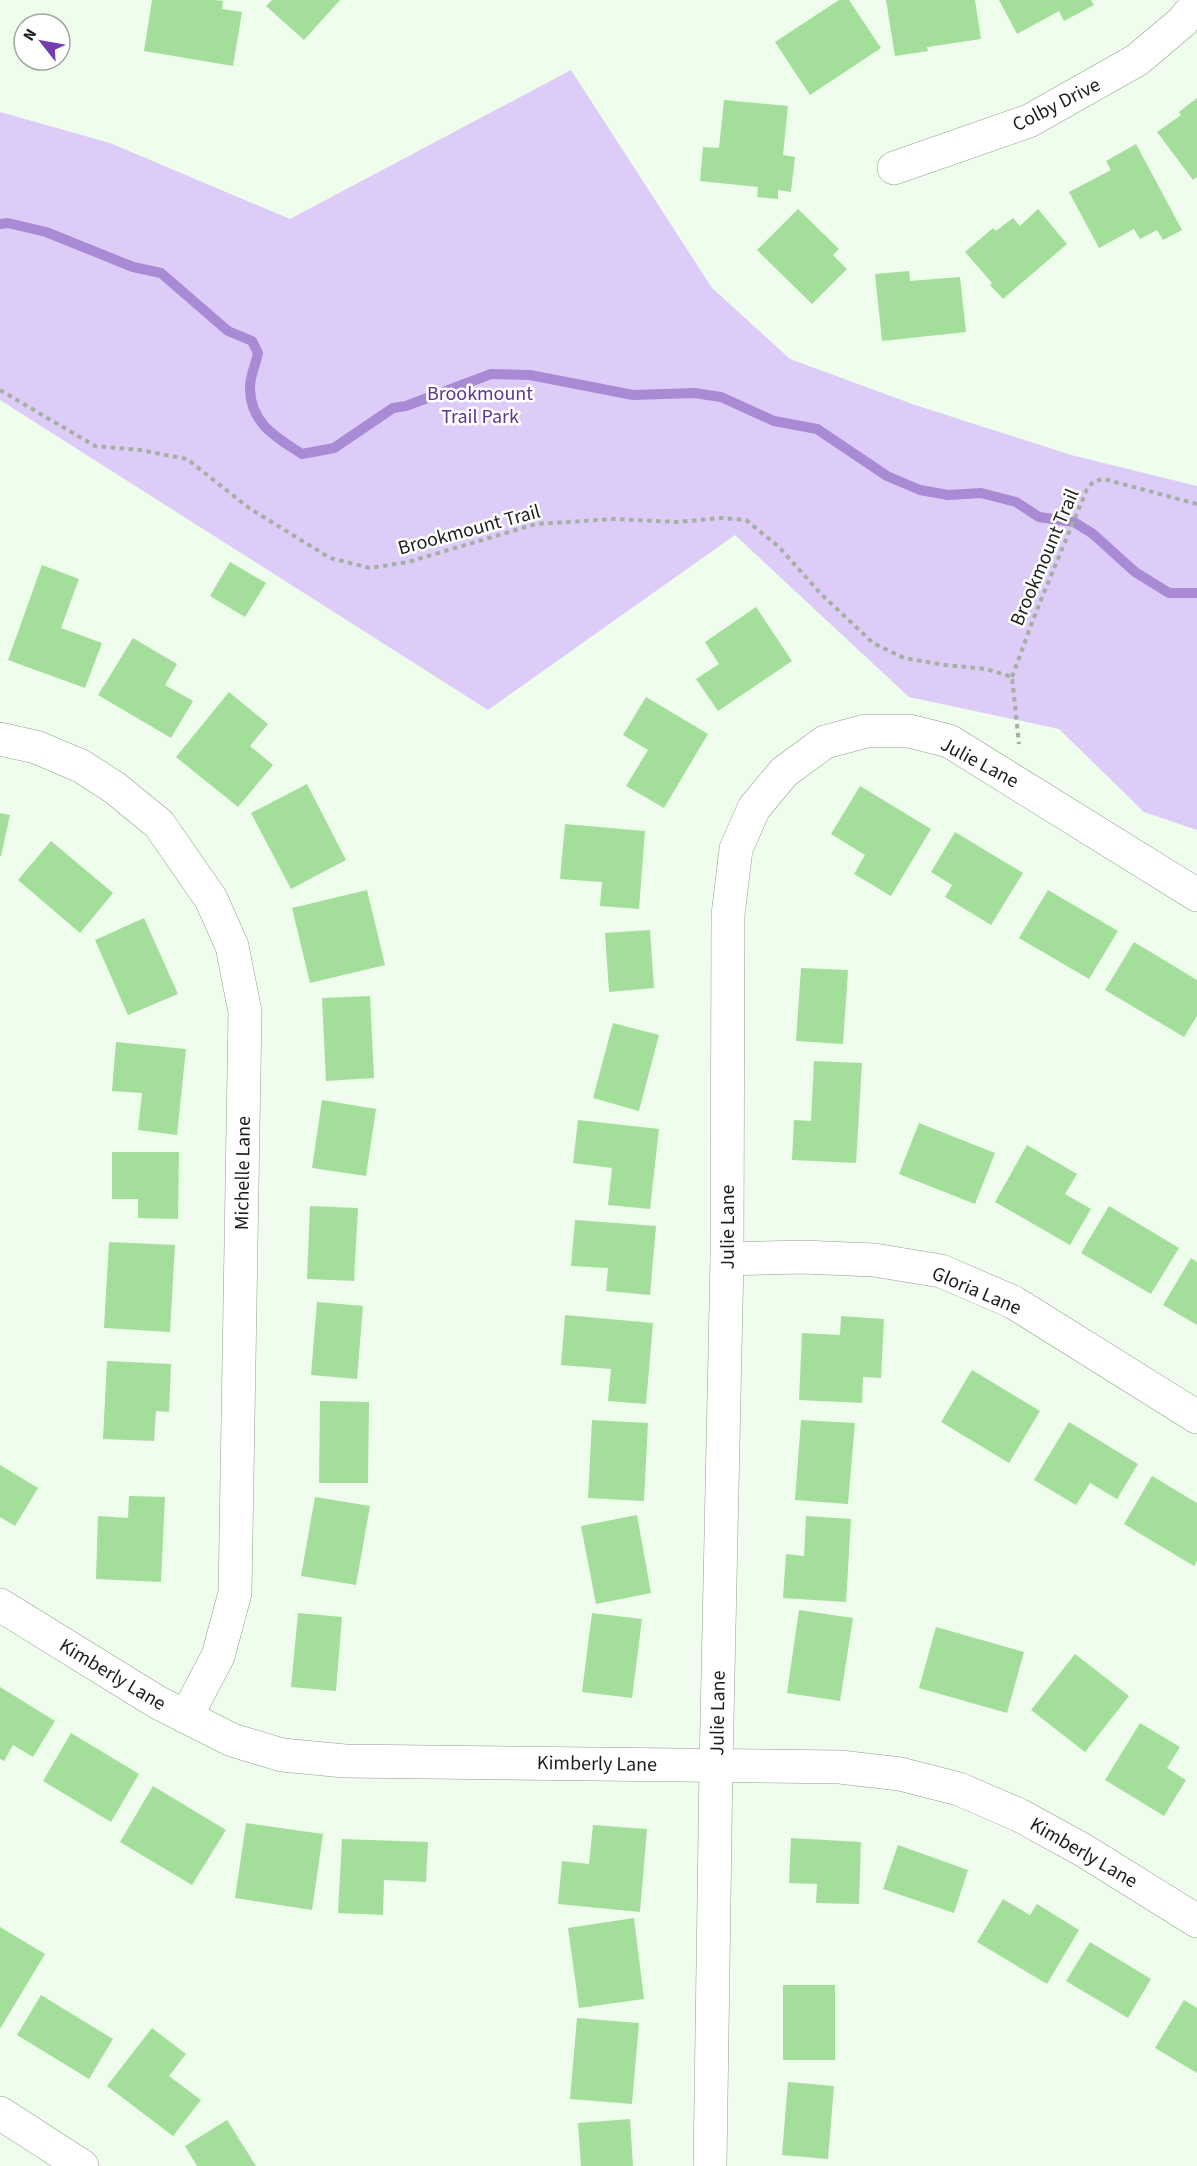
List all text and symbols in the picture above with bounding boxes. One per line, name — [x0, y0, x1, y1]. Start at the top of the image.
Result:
north arrow — [12, 12, 72, 72]
text: N — [18, 25, 42, 45]
street label: Colby Drive — [1008, 71, 1105, 139]
park label: Brookmount Trail Park — [427, 380, 533, 431]
street label: Brookmount Trail — [1003, 485, 1086, 630]
street label: Brookmount Trail — [395, 497, 544, 562]
street label: Julie Lane — [935, 731, 1024, 795]
street label: Michelle Lane — [228, 1116, 258, 1230]
street label: Julie Lane — [714, 1184, 742, 1270]
street label: Gloria Lane — [927, 1259, 1026, 1322]
street label: Kimberly Lane — [54, 1632, 171, 1718]
street label: Julie Lane — [703, 1670, 733, 1756]
street label: Kimberly Lane — [537, 1749, 657, 1779]
street label: Kimberly Lane — [1024, 1811, 1143, 1895]

